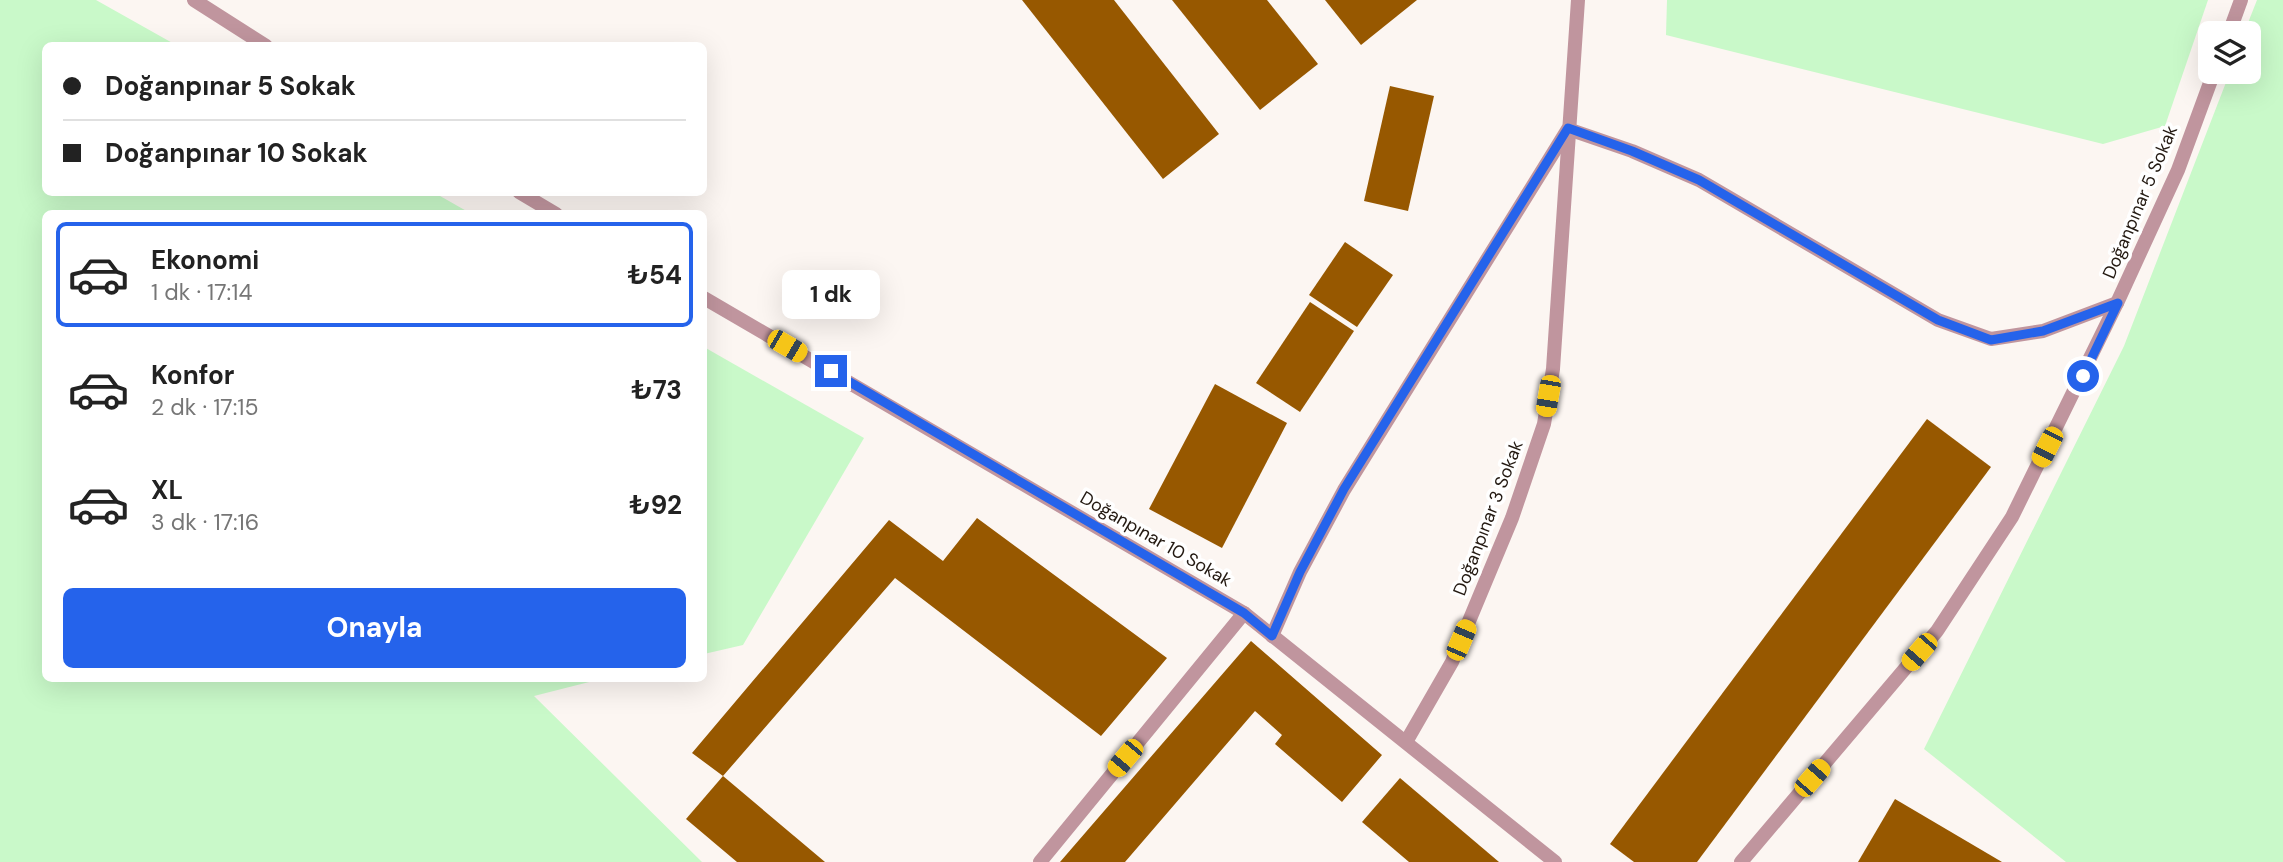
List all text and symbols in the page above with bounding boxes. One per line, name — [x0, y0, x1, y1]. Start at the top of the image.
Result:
map controls — [2198, 21, 2261, 84]
button: layers — [2198, 21, 2261, 84]
text: Doğanpınar 5 Sokak — [105, 69, 356, 103]
street label: Doğanpınar 5 Sokak — [2097, 122, 2183, 282]
text: Doğanpınar 10 Sokak — [105, 136, 367, 170]
icon: car — [67, 243, 130, 306]
text: Ekonomi — [151, 243, 259, 277]
text: ₺54 — [627, 258, 682, 292]
callout: 1 dk — [782, 270, 880, 318]
text: 1 dk · 17:14 — [151, 277, 252, 307]
text: 1 dk — [810, 279, 852, 309]
car — [764, 326, 811, 366]
route end — [815, 355, 847, 387]
icon: car — [67, 358, 130, 421]
text: Konfor — [151, 358, 234, 392]
route start — [2067, 360, 2099, 392]
text: ₺73 — [631, 373, 682, 407]
car — [1535, 373, 1562, 419]
text: 2 dk · 17:15 — [151, 392, 258, 422]
car — [2029, 424, 2066, 470]
street label: Doğanpınar 3 Sokak — [1447, 437, 1529, 599]
icon: car — [67, 473, 130, 536]
text: XL — [151, 473, 183, 507]
street label: Doğanpınar 10 Sokak — [1076, 486, 1236, 592]
text: ₺92 — [629, 488, 682, 522]
text: 3 dk · 17:16 — [151, 507, 259, 537]
button: Onayla — [63, 588, 686, 668]
car — [1444, 617, 1479, 663]
car — [1898, 629, 1941, 675]
car — [1104, 735, 1147, 781]
car — [1791, 755, 1834, 801]

